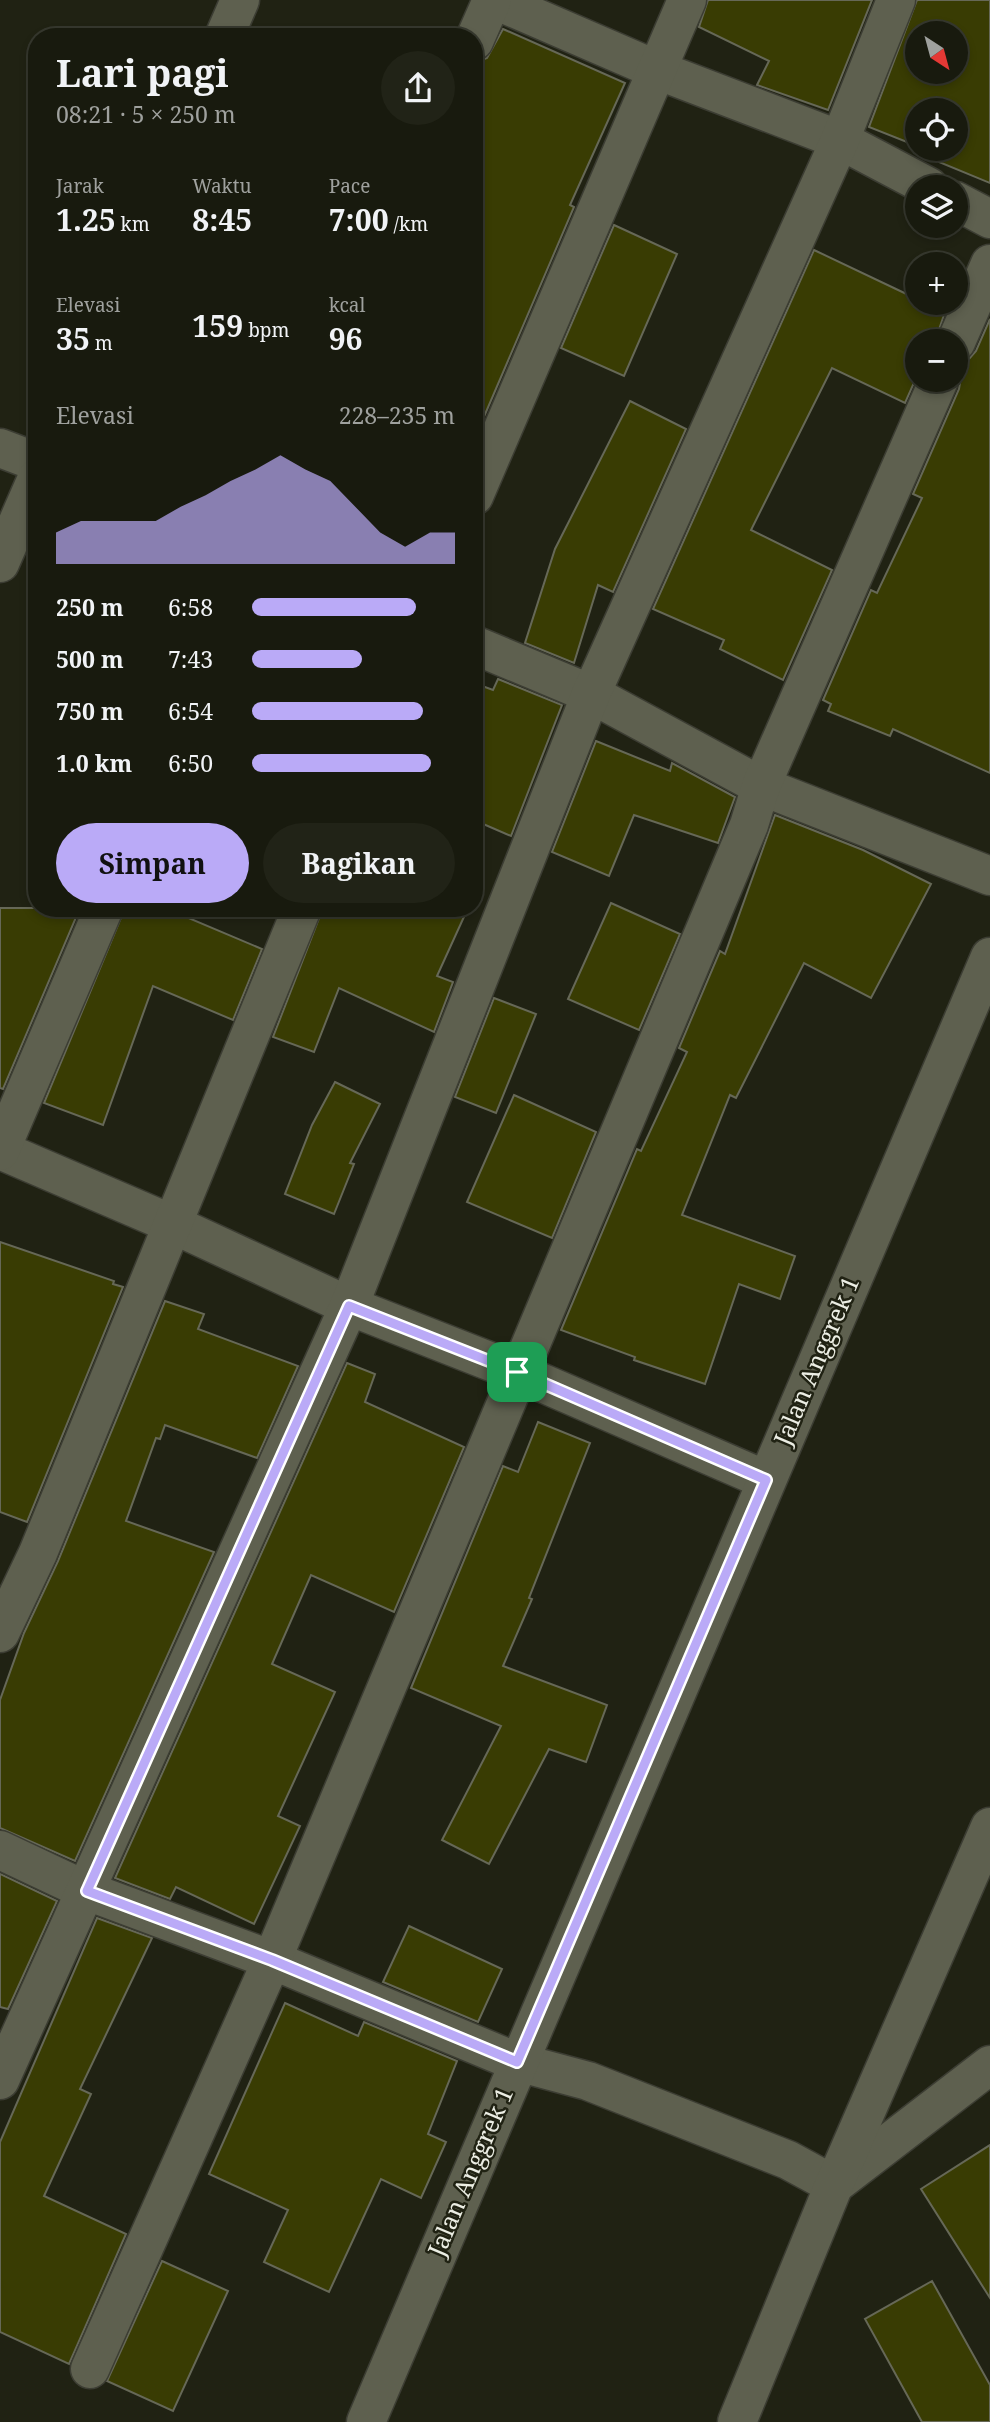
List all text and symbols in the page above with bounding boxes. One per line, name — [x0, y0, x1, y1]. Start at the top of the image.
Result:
north arrow — [905, 21, 968, 84]
map controls — [905, 21, 968, 392]
text: Lari pagi — [56, 46, 229, 98]
button: share — [381, 51, 455, 125]
text: 08:21 · 5 × 250 m — [56, 98, 236, 130]
button: locate — [905, 98, 968, 161]
text: Jarak — [56, 173, 104, 199]
text: Waktu — [192, 173, 251, 199]
text: Pace — [329, 173, 370, 199]
button: layers — [905, 175, 968, 238]
text: 1.25 — [56, 199, 116, 240]
text: 8:45 — [192, 199, 252, 240]
text: 7:00 — [329, 199, 389, 240]
text: km — [116, 211, 150, 237]
text: /km — [389, 211, 428, 237]
button: + — [905, 252, 968, 315]
text: Elevasi — [56, 292, 120, 318]
text: kcal — [329, 292, 365, 318]
text: 159 — [192, 305, 243, 346]
text: bpm — [243, 317, 289, 343]
text: 35 — [56, 318, 90, 359]
text: 96 — [329, 318, 363, 359]
button: − — [905, 329, 968, 392]
text: m — [90, 330, 113, 356]
text: Elevasi — [56, 399, 134, 431]
text: 228–235 m — [339, 399, 455, 431]
text: 250 m — [56, 591, 124, 623]
text: 6:58 — [168, 591, 213, 623]
text: 500 m — [56, 643, 124, 675]
text: 7:43 — [168, 643, 213, 675]
text: 750 m — [56, 695, 124, 727]
text: 6:54 — [168, 695, 213, 727]
text: 1.0 km — [56, 747, 132, 779]
text: 6:50 — [168, 747, 213, 779]
button: Simpan — [56, 823, 249, 903]
button: Bagikan — [263, 823, 455, 903]
street label: Jalan Anggrek 1 — [765, 1271, 866, 1451]
pin — [487, 1342, 547, 1402]
icon: arrive — [498, 1353, 536, 1391]
street label: Jalan Anggrek 1 — [419, 2082, 520, 2262]

